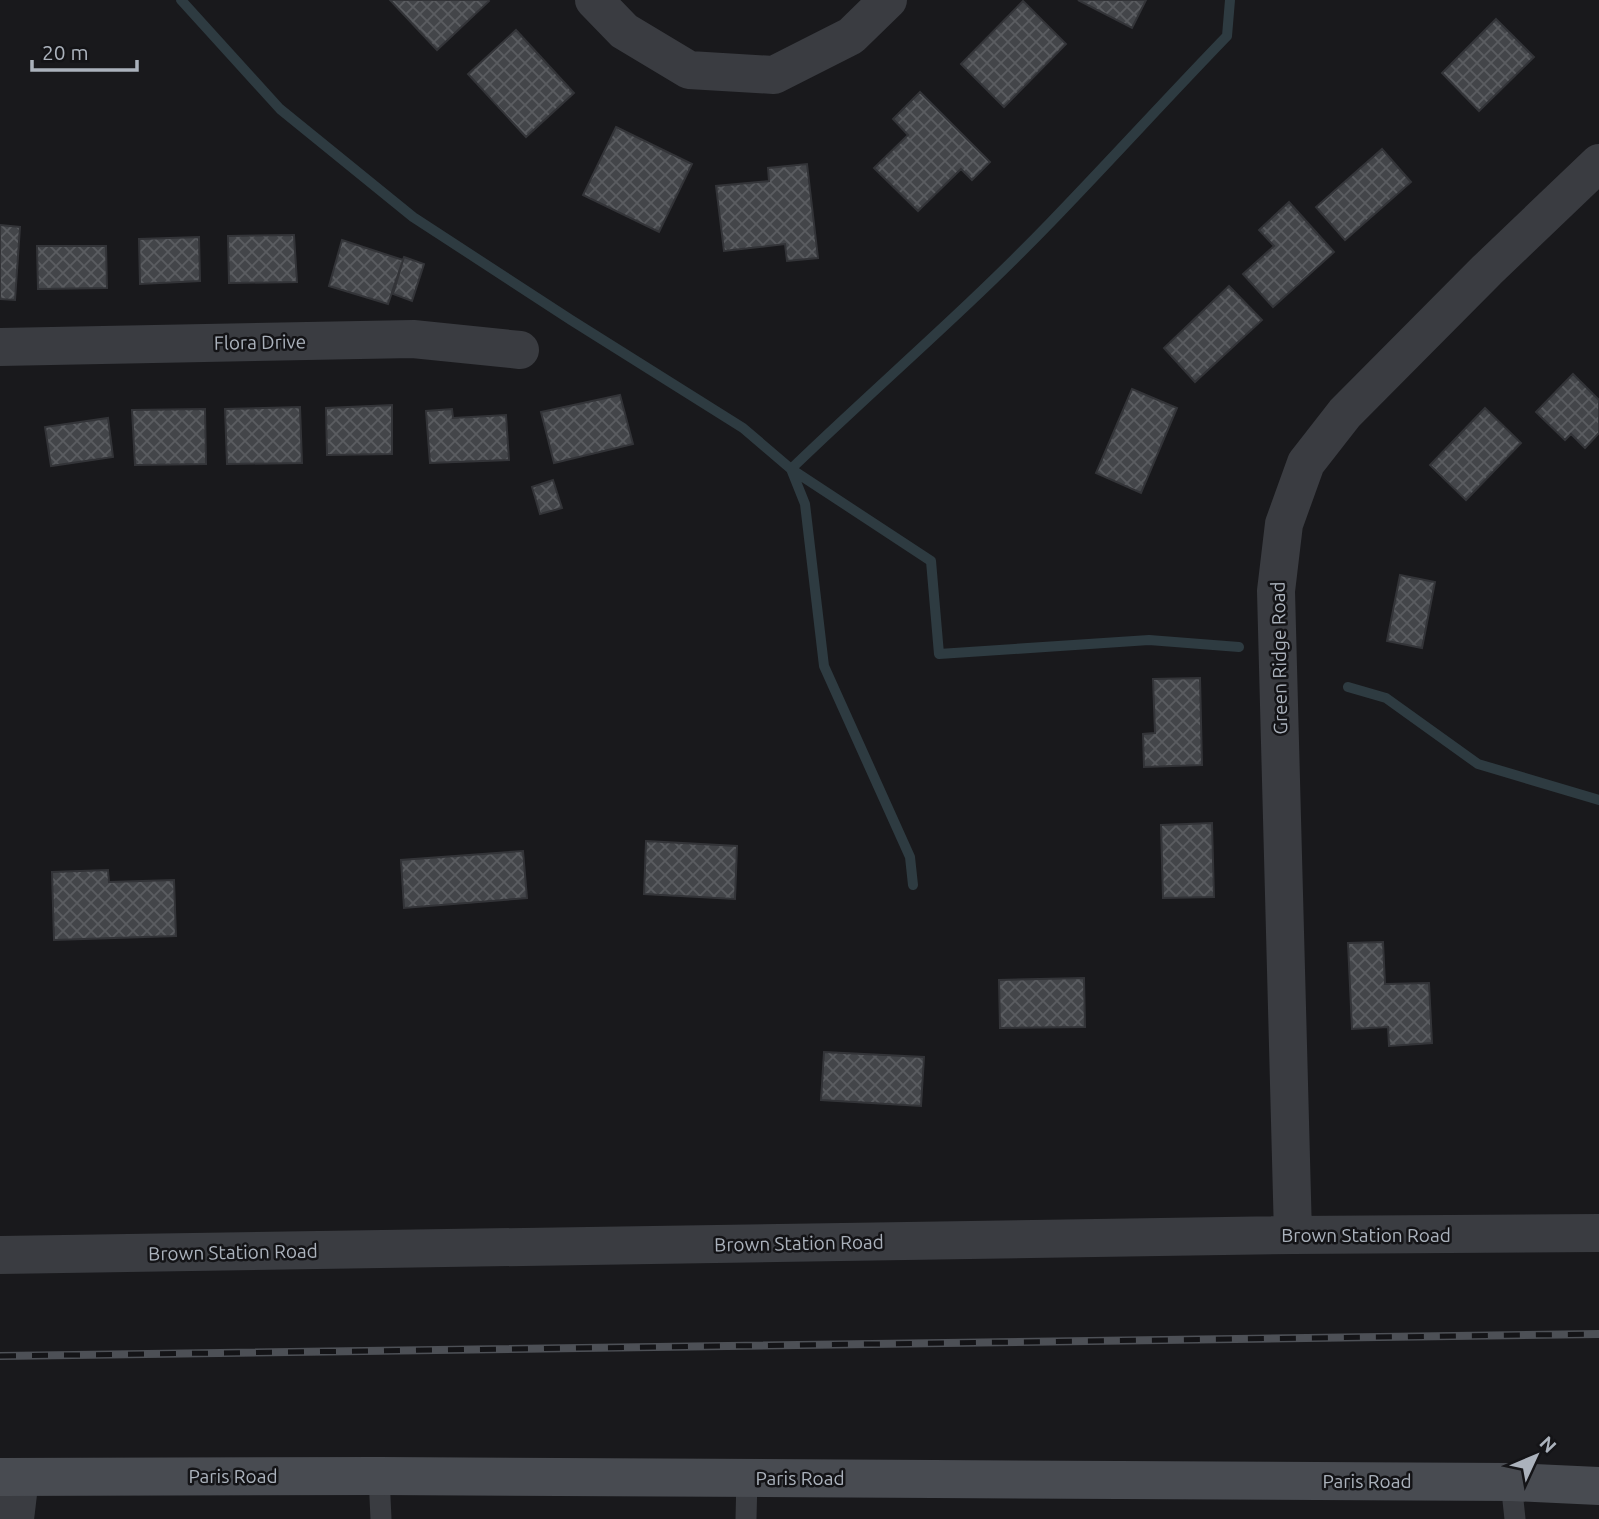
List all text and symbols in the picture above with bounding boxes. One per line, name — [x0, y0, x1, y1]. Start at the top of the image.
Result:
scale bar — [32, 28, 136, 72]
text: 20 m — [42, 40, 89, 64]
street label: Flora Drive — [214, 330, 306, 354]
street label: Green Ridge Road — [1267, 581, 1291, 735]
street label: Brown Station Road — [1281, 1224, 1451, 1246]
street label: Brown Station Road — [714, 1231, 884, 1255]
street label: Brown Station Road — [148, 1240, 318, 1264]
north arrow — [1501, 1421, 1571, 1491]
text: N — [1535, 1431, 1561, 1457]
street label: Paris Road — [188, 1465, 278, 1487]
street label: Paris Road — [755, 1467, 845, 1489]
street label: Paris Road — [1322, 1470, 1412, 1492]

